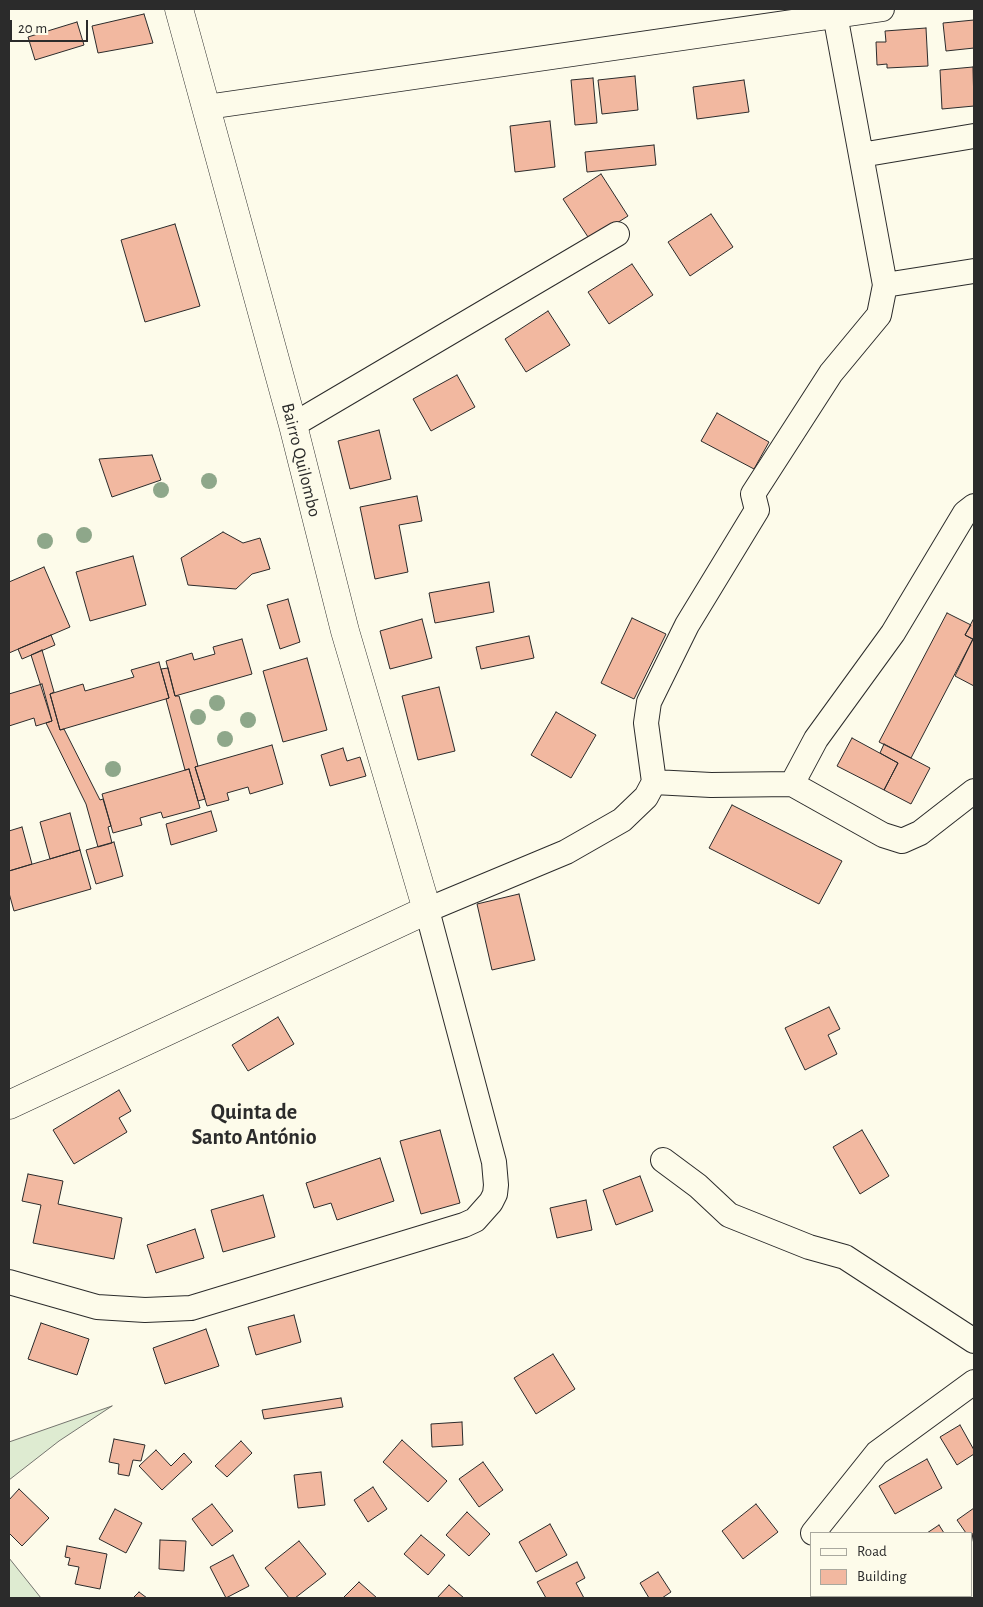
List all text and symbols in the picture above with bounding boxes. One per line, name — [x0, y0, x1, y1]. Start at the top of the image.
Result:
scale bar — [12, 10, 90, 42]
text: 20 m — [18, 21, 47, 36]
street label: Bairro Quilombo — [276, 401, 326, 519]
district label: Quinta de Santo António — [191, 1099, 317, 1150]
legend — [810, 1532, 973, 1597]
text: Road — [857, 1544, 887, 1559]
text: Building — [857, 1569, 907, 1584]

